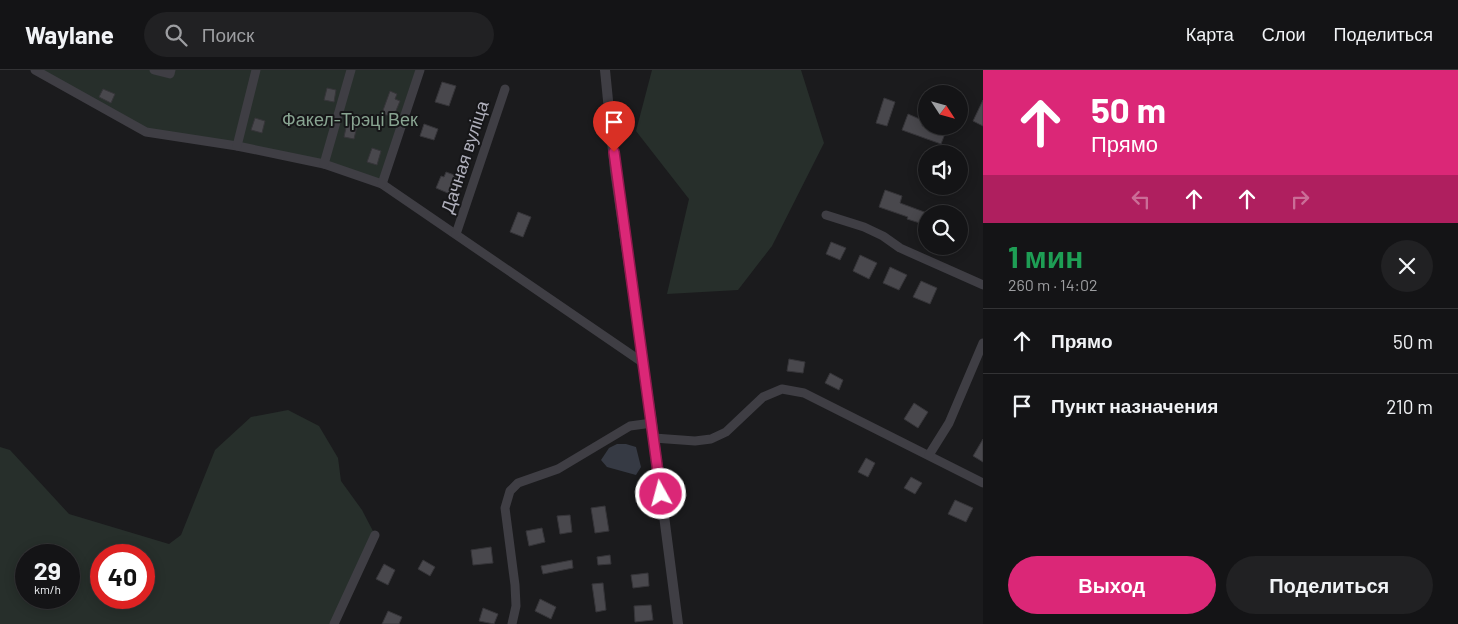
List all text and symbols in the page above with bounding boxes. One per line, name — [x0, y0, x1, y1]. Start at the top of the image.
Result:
search box — [144, 12, 494, 57]
text: Waylane — [25, 20, 114, 49]
icon: search — [162, 21, 190, 49]
text: Поиск — [202, 23, 254, 46]
text: Карта — [1186, 23, 1234, 45]
text: Слои — [1262, 23, 1306, 45]
text: Поделиться — [1334, 23, 1433, 45]
north arrow — [918, 85, 968, 135]
map controls — [918, 85, 968, 255]
text: 50 m — [1091, 88, 1166, 130]
icon: ahead — [1008, 90, 1073, 155]
street label: Дачная вуліца — [435, 97, 493, 216]
pin — [593, 101, 635, 152]
park label: Факел-Трэці Век — [282, 108, 418, 130]
icon: arrive — [600, 108, 628, 136]
text: Прямо — [1091, 130, 1158, 156]
button: sound — [918, 145, 968, 195]
icon: left — [1127, 185, 1155, 213]
icon: ahead — [1180, 185, 1208, 213]
icon: ahead — [1233, 185, 1261, 213]
icon: right — [1286, 185, 1314, 213]
button: search — [918, 205, 968, 255]
text: 1 мин — [1008, 238, 1083, 274]
button: close — [1381, 240, 1433, 292]
text: 260 m · 14:02 — [1008, 275, 1098, 294]
icon: ahead — [1008, 327, 1036, 355]
text: Прямо — [1051, 329, 1113, 352]
text: 50 m — [1393, 330, 1433, 353]
icon: arrive — [1008, 392, 1036, 420]
text: Пункт назначения — [1051, 394, 1218, 417]
text: 210 m — [1386, 395, 1433, 418]
position arrow — [634, 467, 686, 519]
speed limit sign: 40 — [90, 544, 155, 609]
text: 29 — [34, 555, 61, 585]
button: Выход — [1008, 556, 1216, 614]
button: Поделиться — [1226, 556, 1433, 614]
text: km/h — [34, 582, 61, 596]

